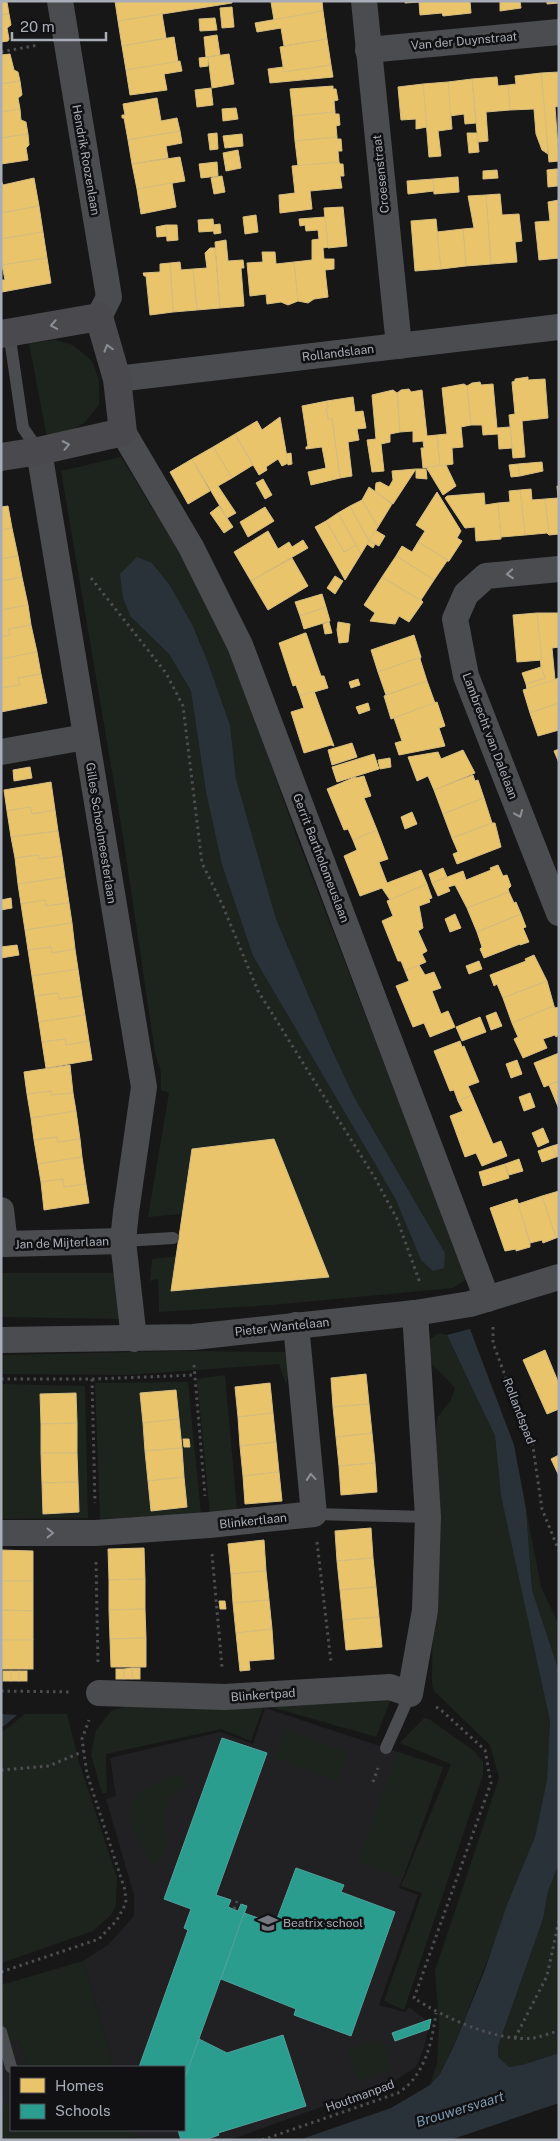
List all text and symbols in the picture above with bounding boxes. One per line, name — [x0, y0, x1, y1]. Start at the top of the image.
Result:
scale bar — [12, 10, 106, 42]
text: 20 m — [20, 18, 55, 35]
street label: Van der Duynstraat — [410, 29, 518, 53]
street label: Hendrik Roozenlaan — [69, 104, 103, 216]
street label: Croesenstraat — [370, 134, 392, 214]
one-way arrow — [50, 319, 58, 329]
street label: Rollandslaan — [301, 342, 375, 364]
one-way arrow — [103, 344, 114, 352]
one-way arrow — [62, 440, 71, 451]
one-way arrow — [506, 568, 514, 579]
street label: Lambrecht van Dalelaan — [459, 671, 521, 801]
street label: Gilles Schoolmeesterlaan — [83, 762, 119, 905]
street label: Gerrit Bartholomeuslaan — [290, 791, 352, 925]
one-way arrow — [513, 809, 524, 818]
street label: Jan de Mijterlaan — [15, 1234, 109, 1252]
street label: Pieter Wantelaan — [234, 1315, 330, 1339]
street label: Rollandspad — [500, 1376, 538, 1446]
one-way arrow — [306, 1473, 317, 1481]
street label: Blinkertlaan — [219, 1510, 288, 1532]
one-way arrow — [46, 1528, 54, 1538]
street label: Blinkertpad — [230, 1686, 296, 1704]
school or university icon: Beatrix school — [257, 1912, 279, 1934]
place label: Beatrix school — [283, 1916, 363, 1930]
legend — [10, 2066, 185, 2131]
text: Homes — [55, 2077, 104, 2094]
street label: Houtmanpad — [324, 2077, 396, 2115]
water label: Brouwersvaart — [414, 2088, 507, 2130]
text: Schools — [55, 2102, 111, 2119]

